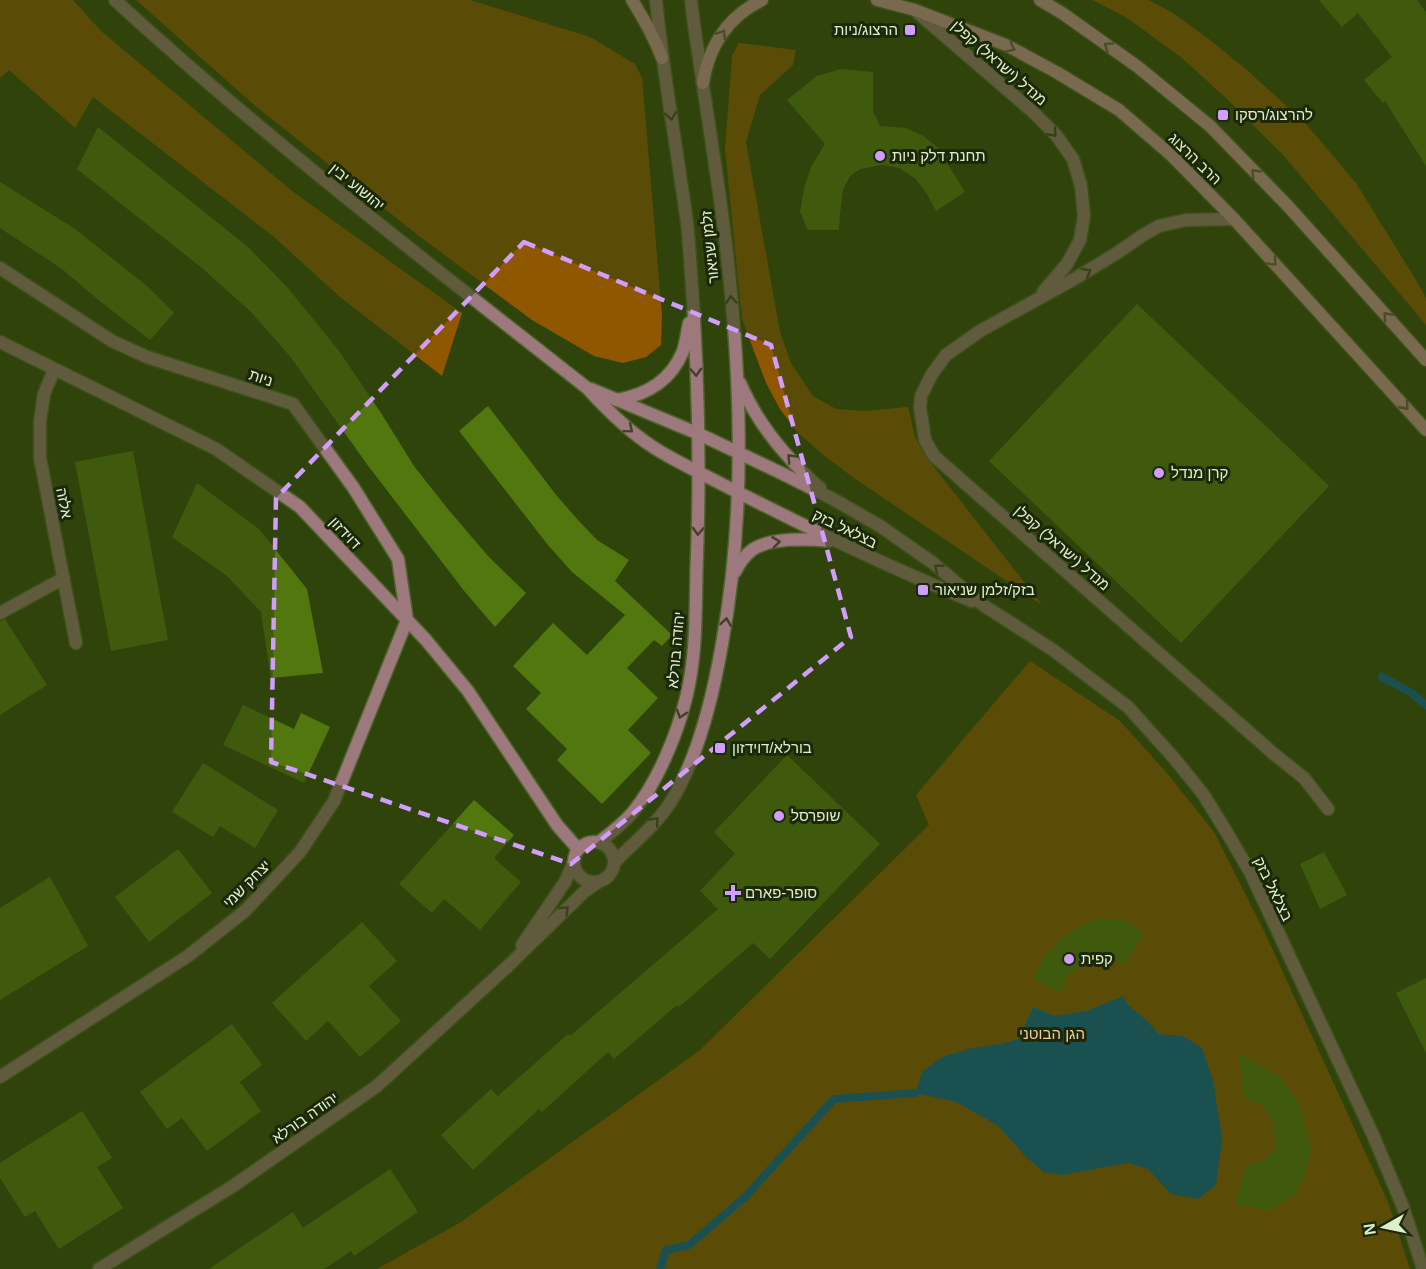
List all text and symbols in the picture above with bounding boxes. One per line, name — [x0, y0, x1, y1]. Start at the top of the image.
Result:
street label: מנדל (ישראל) קפלן — [948, 17, 1050, 109]
place label: הרצוג/ניות — [834, 21, 898, 38]
marker: הרצוג/ניות — [903, 23, 917, 37]
one-way arrow — [714, 30, 726, 40]
one-way arrow — [1005, 41, 1015, 52]
one-way arrow — [1103, 42, 1114, 53]
place label: להרצוג/רסקו — [1235, 106, 1313, 123]
marker: להרצוג/רסקו — [1216, 108, 1230, 122]
one-way arrow — [664, 111, 676, 120]
one-way arrow — [1046, 126, 1057, 137]
street label: הרב הרצוג — [1166, 130, 1225, 188]
place label: תחנת דלק ניות — [892, 147, 986, 164]
marker: תחנת דלק ניות — [873, 149, 887, 163]
street label: יהושוע יבין — [327, 160, 388, 214]
one-way arrow — [1252, 169, 1263, 180]
street label: זלמן שניאור — [697, 210, 722, 284]
one-way arrow — [1266, 255, 1277, 266]
one-way arrow — [1081, 267, 1091, 279]
one-way arrow — [725, 296, 738, 305]
one-way arrow — [1383, 313, 1394, 323]
street label: ניות — [247, 366, 275, 389]
one-way arrow — [690, 368, 703, 377]
one-way arrow — [1398, 399, 1409, 410]
one-way arrow — [622, 421, 633, 432]
one-way arrow — [787, 454, 798, 465]
place label: קרן מנדל — [1171, 464, 1228, 481]
marker: קרן מנדל — [1152, 466, 1166, 480]
street label: אלזה — [53, 486, 76, 520]
street label: מנדל (ישראל) קפלן — [1011, 502, 1113, 594]
street label: בצלאל בזק — [810, 506, 880, 551]
street label: דוידזון — [326, 513, 364, 552]
one-way arrow — [691, 526, 704, 535]
one-way arrow — [771, 537, 780, 549]
one-way arrow — [934, 564, 945, 575]
place label: בזק/זלמן שניאור — [935, 581, 1035, 598]
marker: בזק/זלמן שניאור — [916, 583, 930, 597]
street label: יהודה בורלא — [664, 611, 687, 689]
one-way arrow — [719, 617, 731, 626]
one-way arrow — [676, 708, 688, 719]
place label: בורלא/דוידזון — [732, 739, 812, 756]
marker: בורלא/דוידזון — [713, 741, 727, 755]
place label: שופרסל — [791, 807, 840, 824]
marker: שופרסל — [772, 809, 786, 823]
one-way arrow — [648, 817, 659, 828]
street label: בצלאל בזק — [1251, 854, 1296, 924]
street label: יצחק שמי — [219, 856, 274, 911]
place label: סופר-פארם — [745, 884, 817, 901]
marker: סופר-פארם — [726, 886, 740, 900]
one-way arrow — [557, 907, 568, 918]
place label: קפית — [1081, 950, 1113, 967]
marker: קפית — [1062, 952, 1076, 966]
park label: הגן הבוטני — [1019, 1025, 1085, 1042]
street label: יהודה בורלא — [268, 1089, 341, 1147]
north arrow — [1354, 1197, 1414, 1257]
text: N — [1360, 1222, 1379, 1236]

